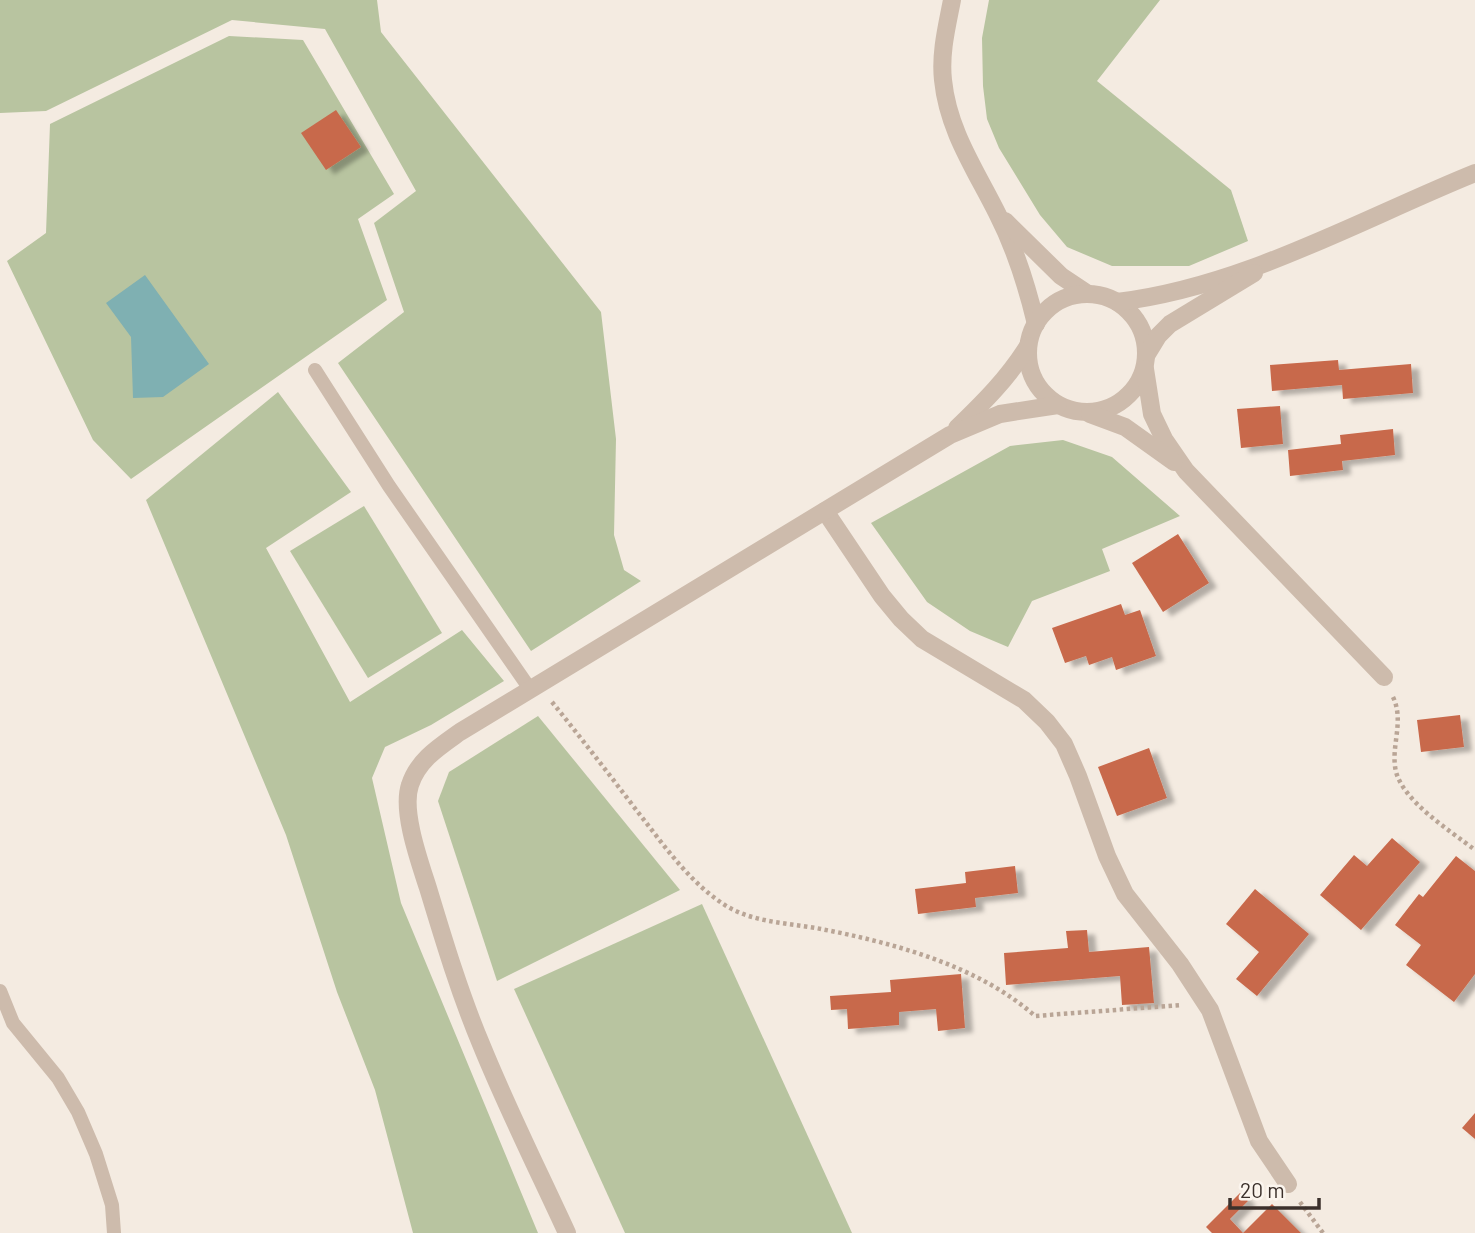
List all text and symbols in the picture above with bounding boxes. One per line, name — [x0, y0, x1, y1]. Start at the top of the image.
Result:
scale bar — [1230, 1166, 1319, 1210]
text: 20 m — [1240, 1177, 1285, 1202]

